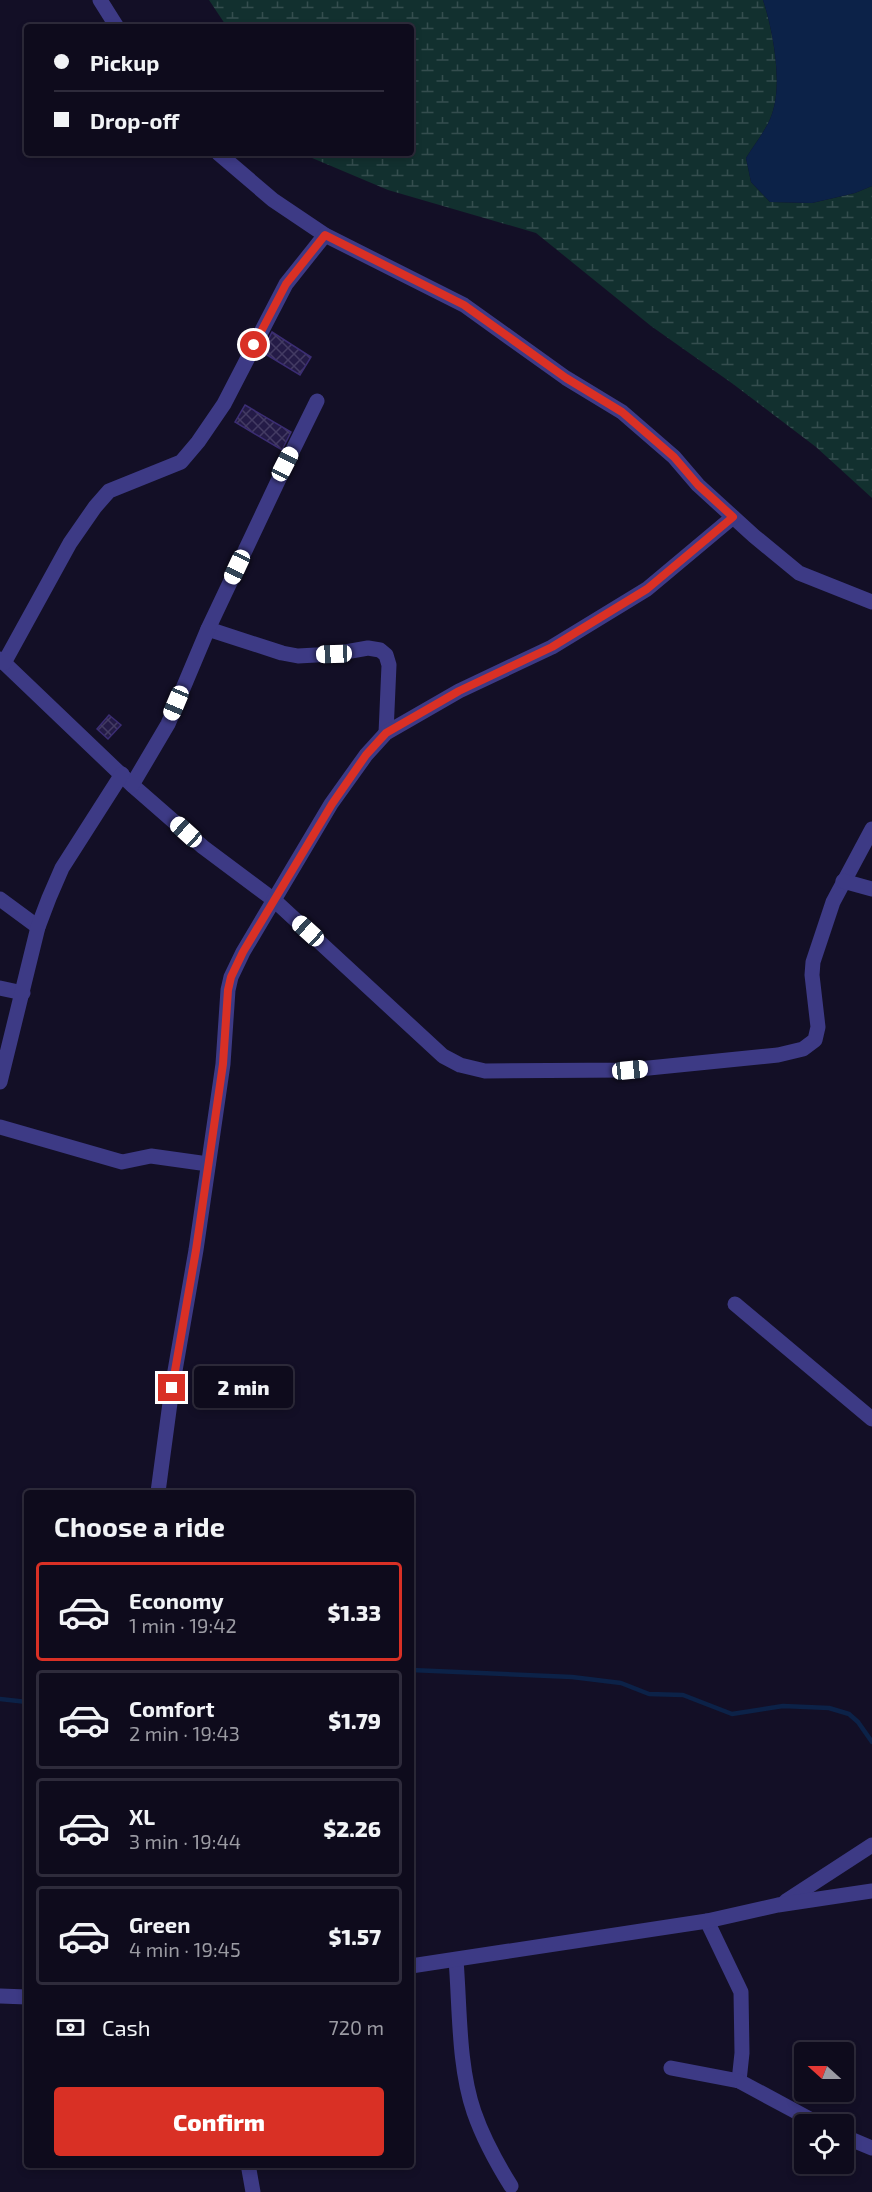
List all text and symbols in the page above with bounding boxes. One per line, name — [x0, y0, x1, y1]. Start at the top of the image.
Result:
text: Pickup — [90, 49, 159, 75]
text: Drop-off — [90, 107, 179, 133]
route start — [240, 331, 267, 358]
car — [269, 444, 301, 484]
car — [221, 547, 253, 587]
car — [316, 644, 352, 664]
car — [161, 683, 191, 723]
car — [167, 813, 205, 851]
car — [289, 912, 327, 950]
car — [611, 1059, 649, 1081]
callout: 2 min — [193, 1367, 292, 1409]
route end — [158, 1374, 185, 1401]
text: 2 min — [218, 1375, 269, 1399]
text: Choose a ride — [54, 1510, 225, 1542]
icon: car — [57, 1585, 111, 1639]
text: Economy — [129, 1587, 224, 1613]
text: $1.33 — [327, 1599, 381, 1625]
text: 1 min · 19:42 — [129, 1613, 237, 1637]
icon: car — [57, 1693, 111, 1747]
text: Comfort — [129, 1695, 214, 1721]
text: $1.79 — [328, 1707, 381, 1733]
text: 2 min · 19:43 — [129, 1721, 240, 1745]
icon: car — [57, 1801, 111, 1855]
text: XL — [129, 1803, 155, 1829]
text: $2.26 — [323, 1815, 381, 1841]
text: 3 min · 19:44 — [129, 1829, 241, 1853]
icon: car — [57, 1909, 111, 1963]
text: Green — [129, 1911, 191, 1937]
text: $1.57 — [328, 1923, 381, 1949]
text: 4 min · 19:45 — [129, 1937, 241, 1961]
icon: cash — [54, 2011, 87, 2044]
text: Cash — [102, 2014, 151, 2040]
text: 720 m — [328, 2015, 384, 2039]
north arrow — [794, 2042, 854, 2102]
map controls — [794, 2042, 854, 2174]
button: Confirm — [54, 2087, 384, 2156]
button: locate — [794, 2114, 854, 2174]

